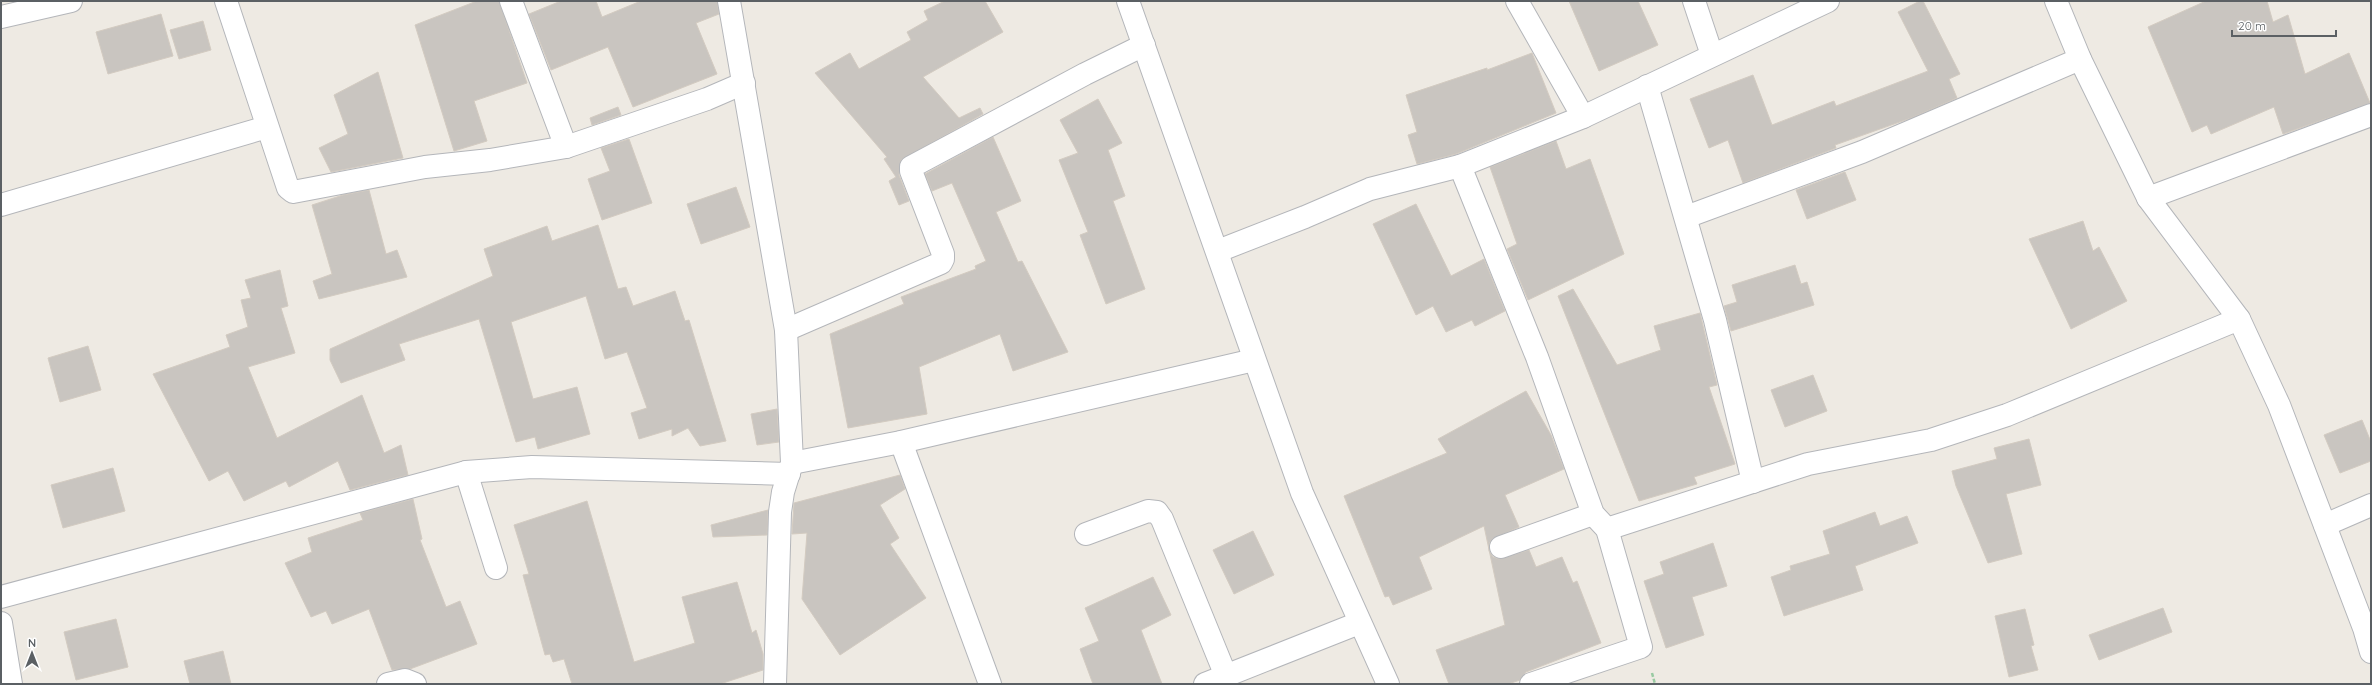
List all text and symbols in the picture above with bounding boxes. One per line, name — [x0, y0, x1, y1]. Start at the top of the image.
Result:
scale bar — [2232, 12, 2336, 38]
text: 20 m — [2238, 18, 2266, 33]
north arrow — [12, 633, 52, 673]
text: N — [28, 636, 36, 650]

